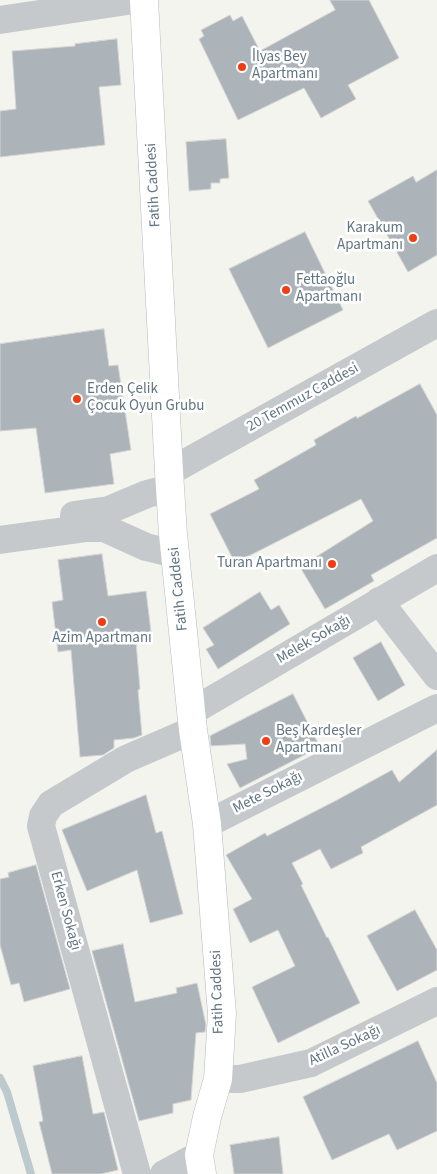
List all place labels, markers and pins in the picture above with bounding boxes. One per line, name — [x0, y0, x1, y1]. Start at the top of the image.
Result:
place label: İlyas Bey Apartmanı — [252, 49, 318, 84]
marker: İlyas Bey Apartmanı — [236, 61, 248, 73]
place label: Karakum Apartmanı — [337, 220, 403, 255]
marker: Karakum Apartmanı — [407, 232, 419, 244]
place label: Fettaoğlu Apartmanı — [296, 272, 362, 307]
marker: Fettaoğlu Apartmanı — [280, 284, 292, 296]
place label: Erden Çelik Çocuk Oyun Grubu — [87, 381, 205, 416]
marker: Erden Çelik Çocuk Oyun Grubu — [71, 393, 83, 405]
place label: Turan Apartmanı — [217, 555, 322, 573]
marker: Turan Apartmanı — [326, 558, 338, 570]
marker: Azim Apartmanı — [96, 616, 108, 628]
place label: Azim Apartmanı — [52, 630, 152, 648]
place label: Beş Kardeşler Apartmanı — [276, 723, 361, 758]
marker: Beş Kardeşler Apartmanı — [260, 735, 272, 747]

